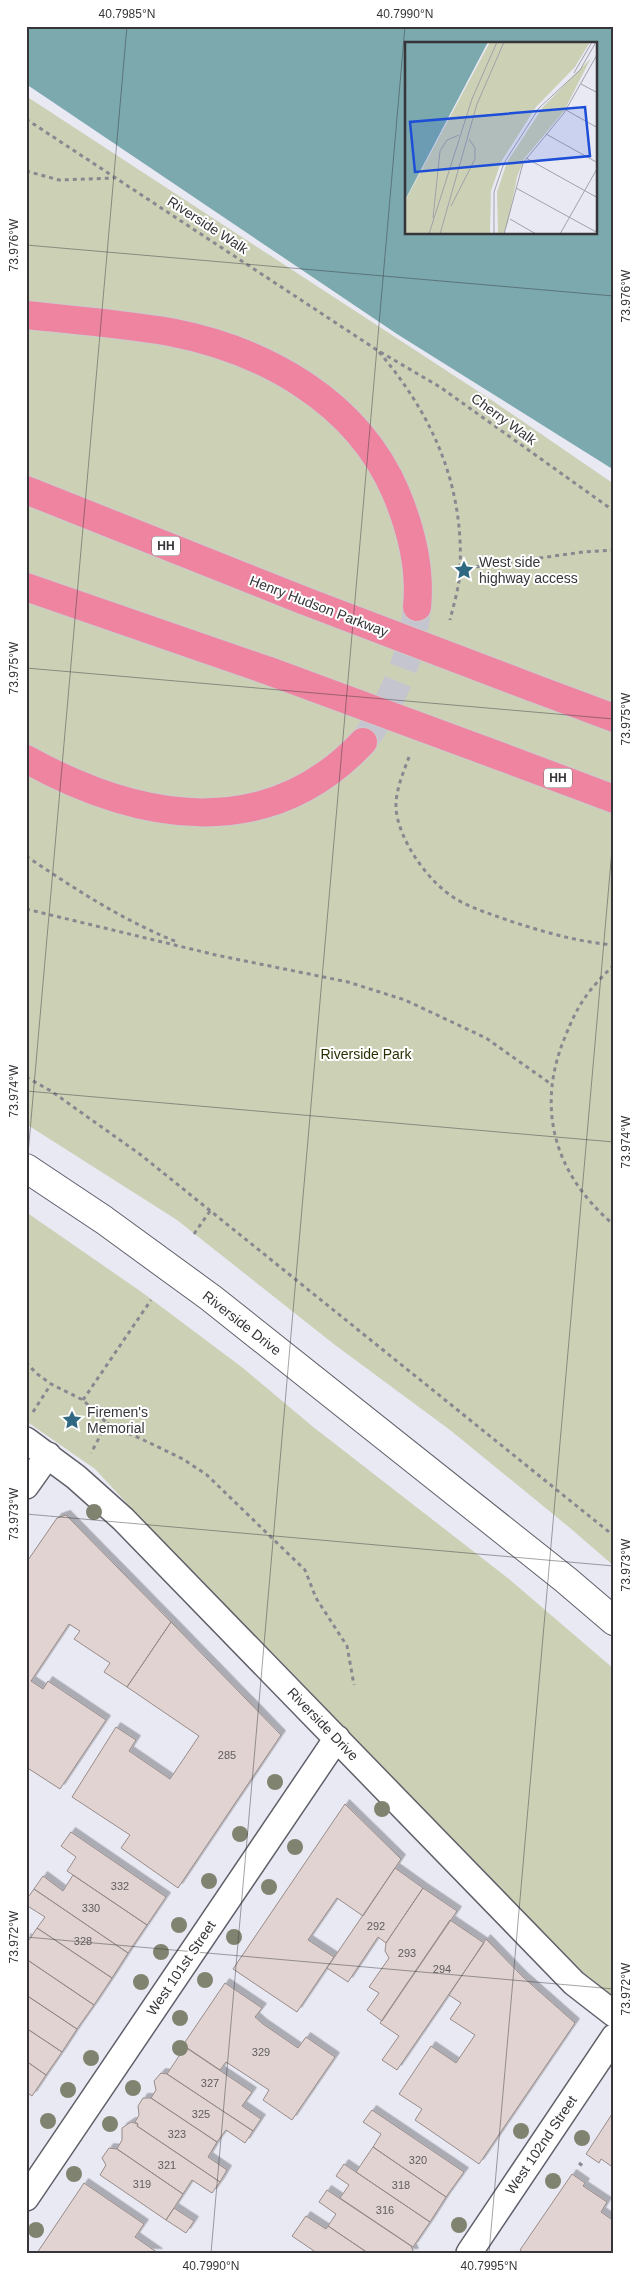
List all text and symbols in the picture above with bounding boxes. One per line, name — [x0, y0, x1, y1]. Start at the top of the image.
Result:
text: 40.7985°N — [99, 7, 155, 21]
text: 40.7990°N — [377, 7, 433, 21]
inset map — [405, 42, 598, 235]
street label: Riverside Walk — [165, 193, 252, 258]
text: 73.976°W — [7, 218, 21, 271]
text: 73.976°W — [619, 269, 633, 322]
street label: Cherry Walk — [468, 390, 540, 449]
road number: HH — [152, 536, 180, 556]
place label: West side highway access — [479, 554, 578, 586]
place icon: West side highway access — [453, 559, 475, 581]
street label: Henry Hudson Parkway — [247, 572, 391, 640]
text: 73.975°W — [7, 641, 21, 694]
text: 73.975°W — [619, 692, 633, 745]
road number: HH — [544, 768, 572, 788]
park label: Riverside Park — [320, 1046, 413, 1062]
text: 73.974°W — [7, 1064, 21, 1117]
text: 73.974°W — [619, 1115, 633, 1168]
street label: Riverside Drive — [200, 1287, 284, 1359]
place label: Firemen's Memorial — [87, 1404, 148, 1436]
place icon: Firemen's Memorial — [61, 1409, 83, 1431]
text: 73.973°W — [7, 1487, 21, 1540]
text: 73.973°W — [619, 1538, 633, 1591]
street label: Riverside Drive — [284, 1684, 362, 1764]
house number: 285 — [218, 1749, 236, 1761]
house number: 332 — [111, 1880, 129, 1892]
house number: 330 — [82, 1902, 100, 1914]
text: 73.972°W — [7, 1910, 21, 1963]
street label: West 101st Street — [143, 1917, 219, 2018]
house number: 292 — [367, 1920, 385, 1932]
house number: 328 — [74, 1935, 92, 1947]
house number: 293 — [398, 1947, 416, 1959]
text: 73.972°W — [619, 1962, 633, 2015]
house number: 294 — [433, 1963, 451, 1975]
house number: 329 — [252, 2046, 270, 2058]
house number: 327 — [201, 2077, 219, 2089]
street label: West 102nd Street — [502, 2092, 580, 2197]
house number: 325 — [192, 2108, 210, 2120]
house number: 323 — [168, 2128, 186, 2140]
house number: 320 — [409, 2154, 427, 2166]
house number: 321 — [158, 2159, 176, 2171]
house number: 319 — [133, 2178, 151, 2190]
house number: 318 — [392, 2179, 410, 2191]
house number: 316 — [376, 2204, 394, 2216]
text: 40.7990°N — [183, 2259, 239, 2273]
text: 40.7995°N — [461, 2259, 517, 2273]

